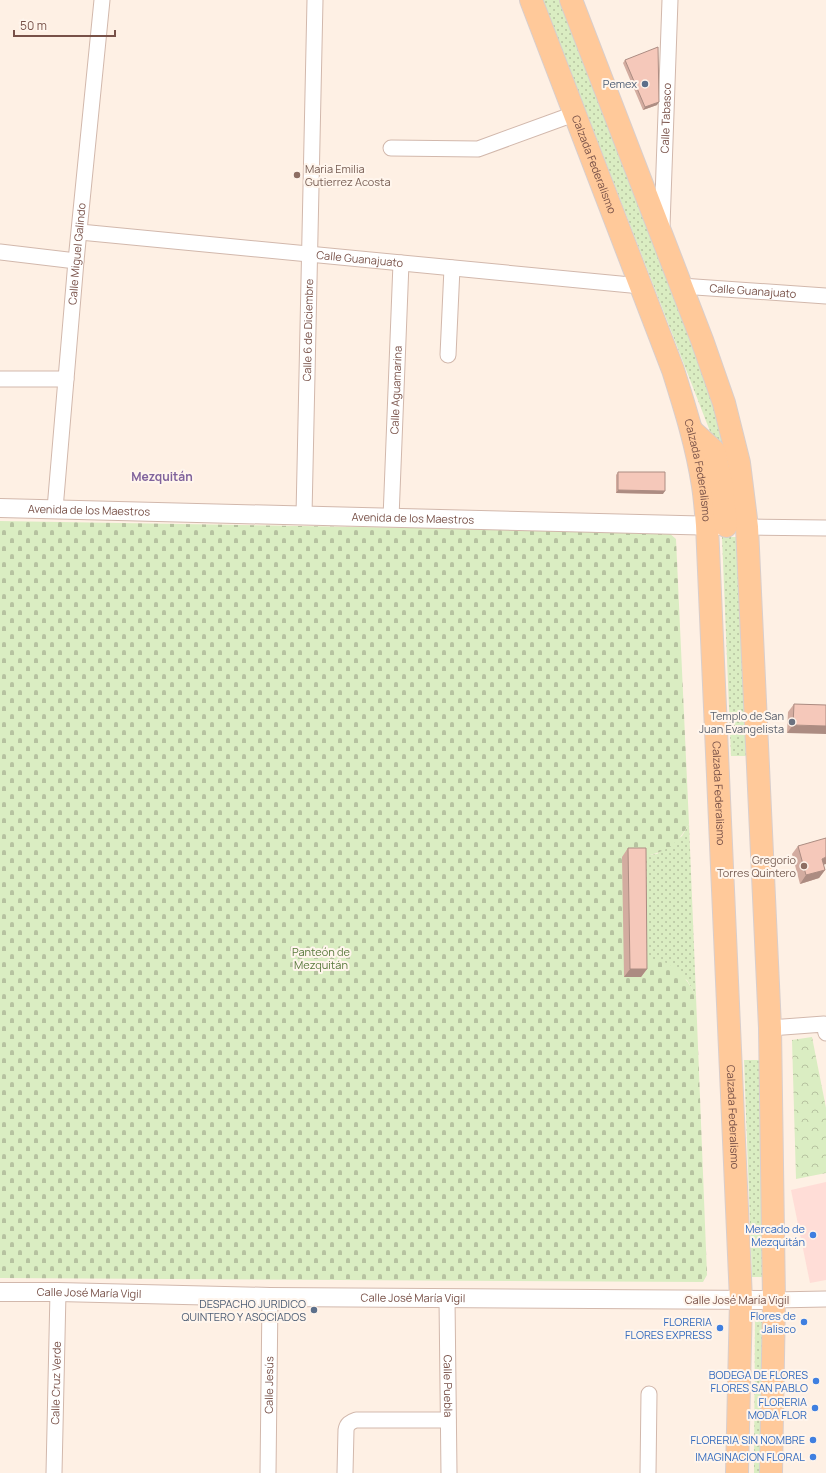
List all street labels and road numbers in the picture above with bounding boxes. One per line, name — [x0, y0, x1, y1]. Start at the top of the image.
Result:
street label: Calle Tabasco — [657, 82, 674, 154]
street label: Calzada Federalismo — [569, 113, 620, 216]
street label: Calle Miguel Galindo — [64, 202, 89, 306]
street label: Calle Guanajuato — [316, 247, 404, 270]
street label: Calle 6 de Diciembre — [299, 278, 316, 382]
street label: Calle Guanajuato — [709, 280, 797, 301]
street label: Calle Aguamarina — [386, 345, 405, 435]
street label: Calzada Federalismo — [681, 417, 715, 523]
street label: Avenida de los Maestros — [28, 501, 151, 519]
street label: Avenida de los Maestros — [351, 509, 474, 527]
street label: Calzada Federalismo — [709, 741, 729, 846]
street label: Calzada Federalismo — [724, 1064, 743, 1170]
street label: Calle José María Vigil — [37, 1284, 142, 1301]
street label: Calle José María Vigil — [361, 1290, 465, 1305]
street label: Calle José María Vigil — [685, 1292, 789, 1307]
street label: Calle Cruz Verde — [47, 1341, 64, 1425]
street label: Calle Puebla — [441, 1355, 456, 1417]
street label: Calle Jesús — [261, 1356, 276, 1414]

